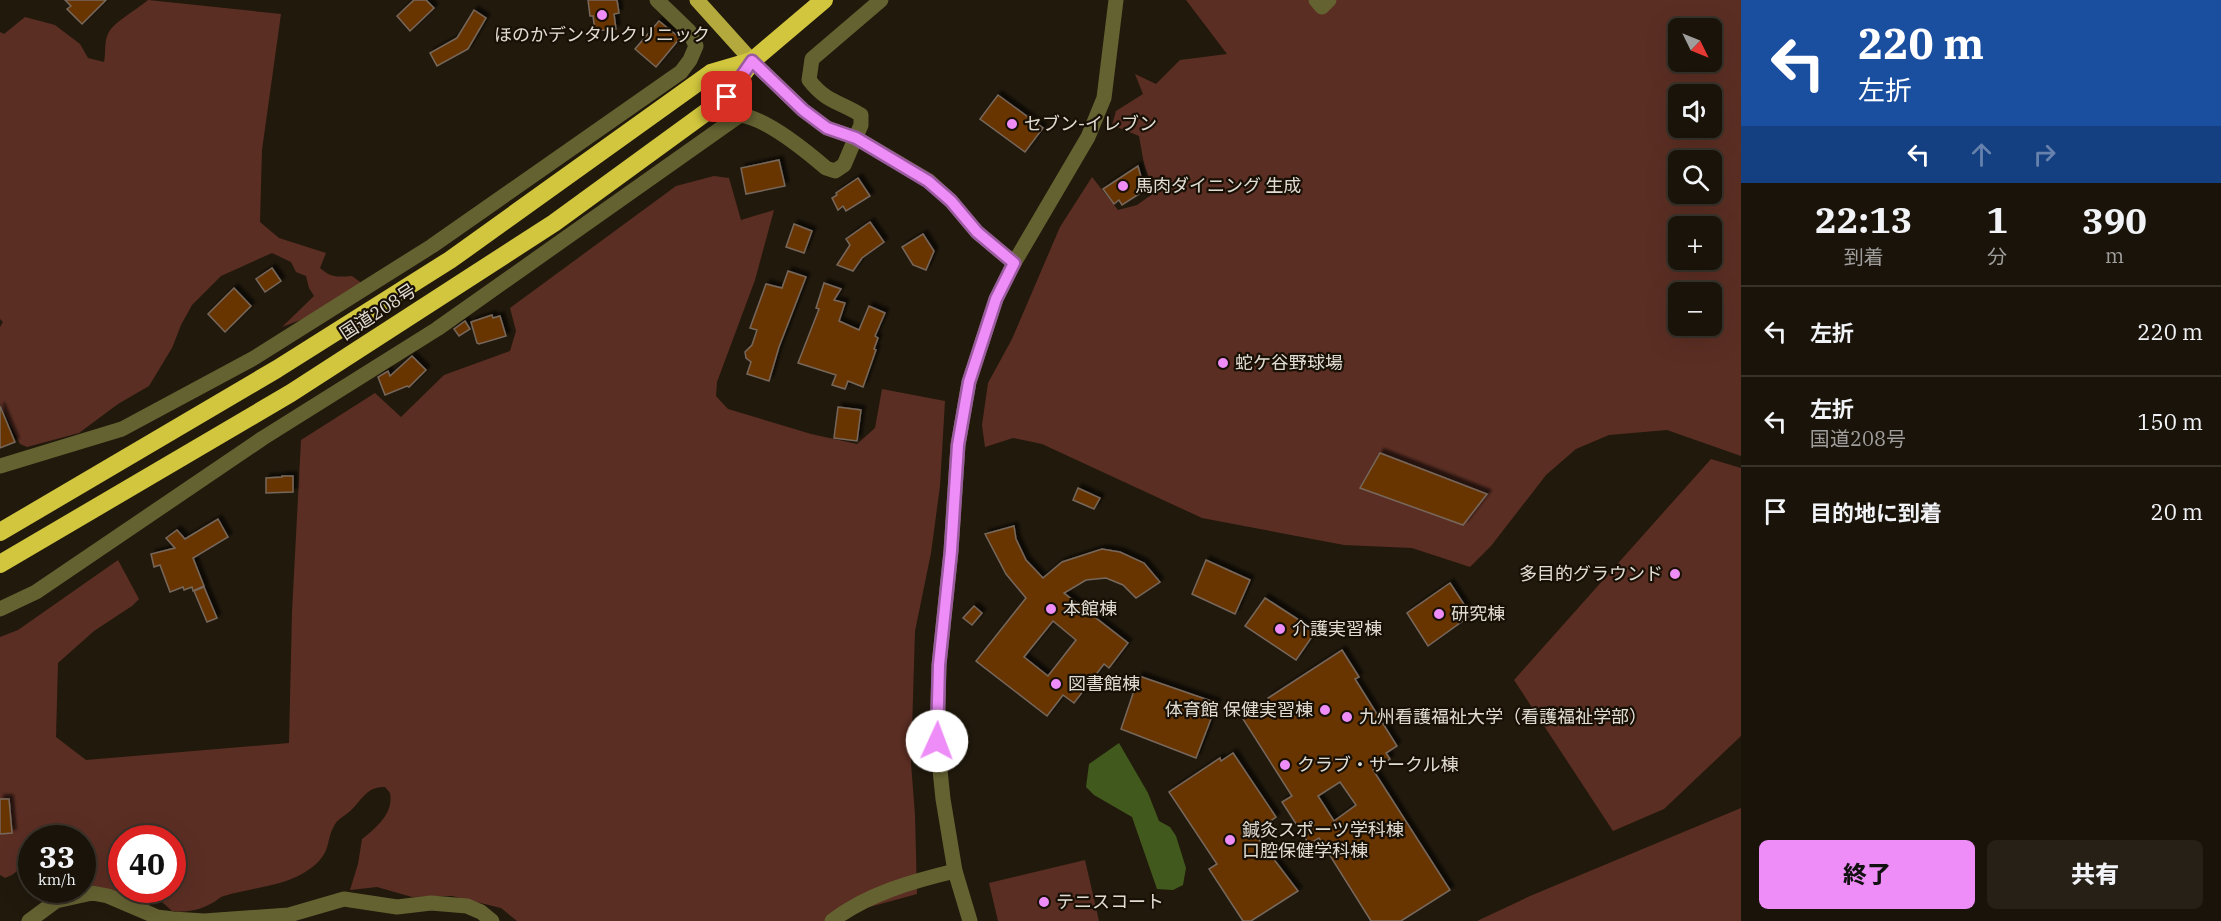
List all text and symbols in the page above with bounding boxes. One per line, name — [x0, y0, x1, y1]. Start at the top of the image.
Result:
marker: ほのかデンタルクリニック — [595, 8, 609, 22]
text: 220 m — [1858, 16, 1984, 71]
north arrow — [1668, 18, 1722, 72]
map controls — [1668, 18, 1722, 336]
place label: ほのかデンタルクリニック — [494, 23, 710, 46]
icon: left — [1759, 24, 1837, 102]
pin — [701, 71, 752, 122]
text: 左折 — [1858, 72, 1912, 107]
icon: arrive — [710, 80, 743, 113]
button: sound — [1668, 84, 1722, 138]
place label: セブン-イレブン — [1024, 112, 1157, 135]
marker: セブン-イレブン — [1005, 117, 1019, 131]
icon: left — [1902, 138, 1935, 171]
icon: ahead — [1965, 138, 1998, 171]
icon: right — [2028, 138, 2061, 171]
button: search — [1668, 150, 1722, 204]
place label: 馬肉ダイニング 生成 — [1135, 174, 1301, 197]
marker: 馬肉ダイニング 生成 — [1116, 179, 1130, 193]
text: 22:13 — [1815, 196, 1912, 243]
text: 1 — [1986, 196, 2008, 243]
text: 390 — [2082, 197, 2147, 244]
button: + — [1668, 216, 1722, 270]
text: m — [2105, 242, 2124, 269]
text: 到着 — [1844, 243, 1884, 270]
text: 分 — [1987, 243, 2007, 270]
street label: 国道208号 — [335, 278, 420, 345]
button: − — [1668, 282, 1722, 336]
icon: left — [1759, 315, 1792, 348]
text: 220 m — [2137, 317, 2203, 346]
text: 左折 — [1810, 318, 1854, 347]
place label: 蛇ケ谷野球場 — [1235, 351, 1343, 374]
marker: 蛇ケ谷野球場 — [1216, 356, 1230, 370]
text: 左折 — [1810, 394, 1854, 423]
icon: left — [1759, 405, 1792, 438]
text: 150 m — [2137, 407, 2203, 436]
text: 国道208号 — [1810, 425, 1906, 452]
icon: arrive — [1759, 495, 1792, 528]
text: 20 m — [2151, 497, 2203, 526]
text: 目的地に到着 — [1810, 498, 1942, 527]
place label: 多目的グラウンド — [1519, 562, 1663, 585]
marker: 多目的グラウンド — [1668, 567, 1682, 581]
place label: 本館棟 — [1063, 597, 1117, 620]
marker: 本館棟 — [1044, 602, 1058, 616]
place label: 研究棟 — [1451, 602, 1505, 625]
marker: 研究棟 — [1432, 607, 1446, 621]
place label: 介護実習棟 — [1292, 617, 1382, 640]
marker: 介護実習棟 — [1273, 622, 1287, 636]
place label: 図書館棟 — [1068, 672, 1140, 695]
marker: 図書館棟 — [1049, 677, 1063, 691]
place label: 体育館 保健実習棟 — [1165, 698, 1313, 721]
marker: 体育館 保健実習棟 — [1318, 703, 1332, 717]
place label: 九州看護福祉大学（看護福祉学部） — [1359, 705, 1647, 728]
position arrow — [905, 709, 969, 773]
marker: 九州看護福祉大学（看護福祉学部） — [1340, 710, 1354, 724]
place label: クラブ・サークル棟 — [1297, 753, 1458, 776]
marker: クラブ・サークル棟 — [1278, 758, 1292, 772]
place label: 鍼灸スポーツ学科棟 口腔保健学科棟 — [1242, 818, 1404, 862]
speed limit sign: 40 — [108, 825, 186, 903]
marker: 鍼灸スポーツ学科棟 口腔保健学科棟 — [1223, 833, 1237, 847]
text: 33 — [39, 837, 75, 876]
button: 終了 — [1759, 840, 1975, 909]
button: 共有 — [1987, 840, 2203, 909]
text: km/h — [38, 870, 76, 889]
place label: テニスコート — [1056, 890, 1164, 913]
marker: テニスコート — [1037, 895, 1051, 909]

